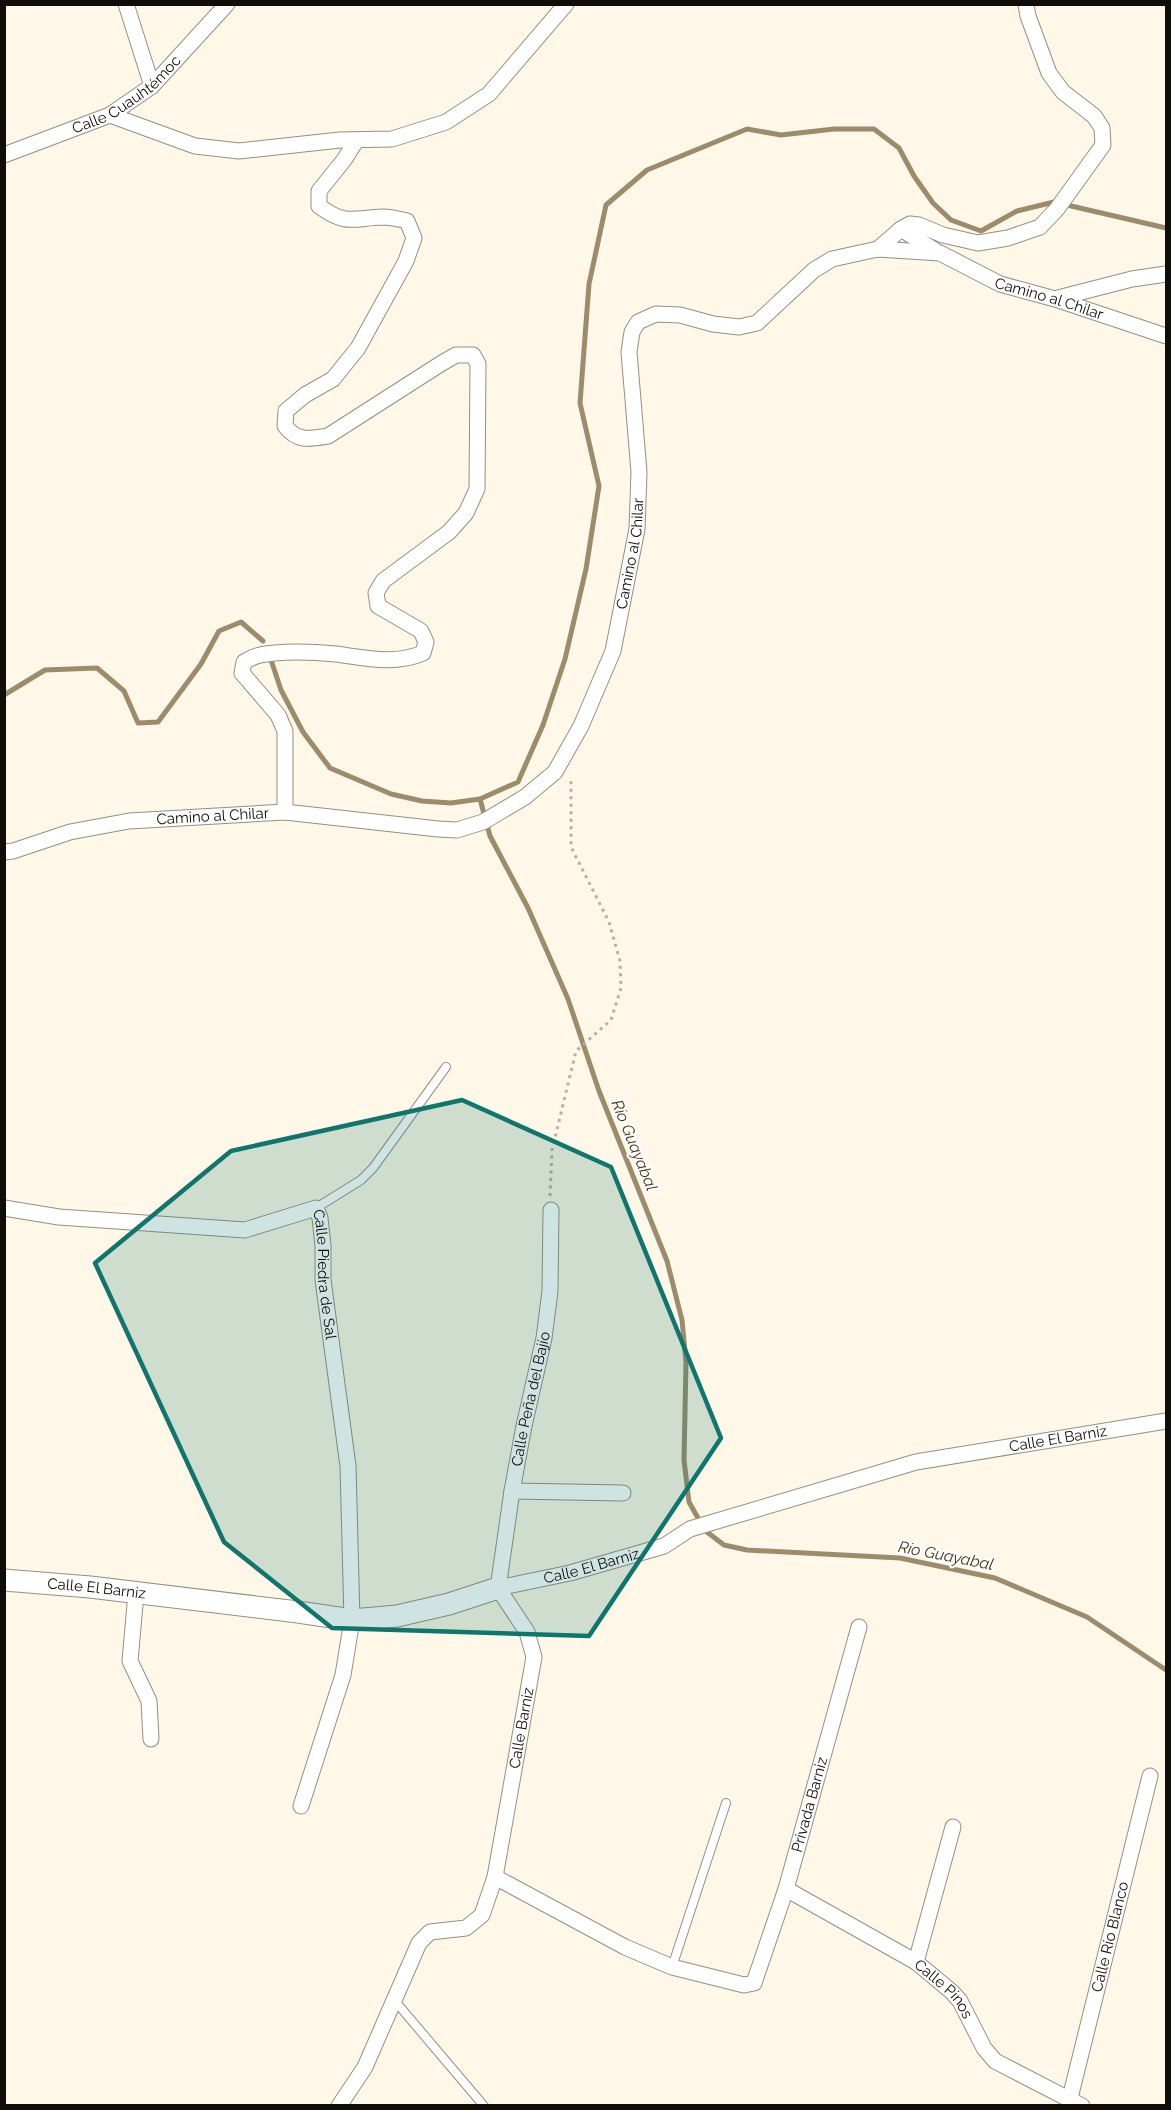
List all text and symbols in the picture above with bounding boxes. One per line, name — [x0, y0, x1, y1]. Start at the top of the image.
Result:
street label: Calle Cuauhtémoc — [70, 52, 184, 137]
street label: Camino al Chilar — [993, 274, 1106, 324]
street label: Camino al Chilar — [612, 497, 647, 611]
street label: Camino al Chilar — [156, 804, 270, 828]
water label: Río Guayabal — [608, 1097, 661, 1194]
street label: Calle Piedra de Sal — [308, 1207, 340, 1341]
street label: Calle Peña del Bajío — [508, 1330, 554, 1468]
street label: Calle El Barniz — [1008, 1422, 1108, 1456]
water label: Río Guayabal — [897, 1537, 995, 1574]
street label: Calle El Barniz — [542, 1545, 642, 1587]
street label: Calle El Barniz — [47, 1575, 147, 1603]
street label: Calle Barniz — [505, 1686, 537, 1770]
street label: Privada Barniz — [788, 1755, 831, 1854]
street label: Calle Río Blanco — [1088, 1880, 1132, 1994]
street label: Calle Pinos — [911, 1955, 976, 2022]

